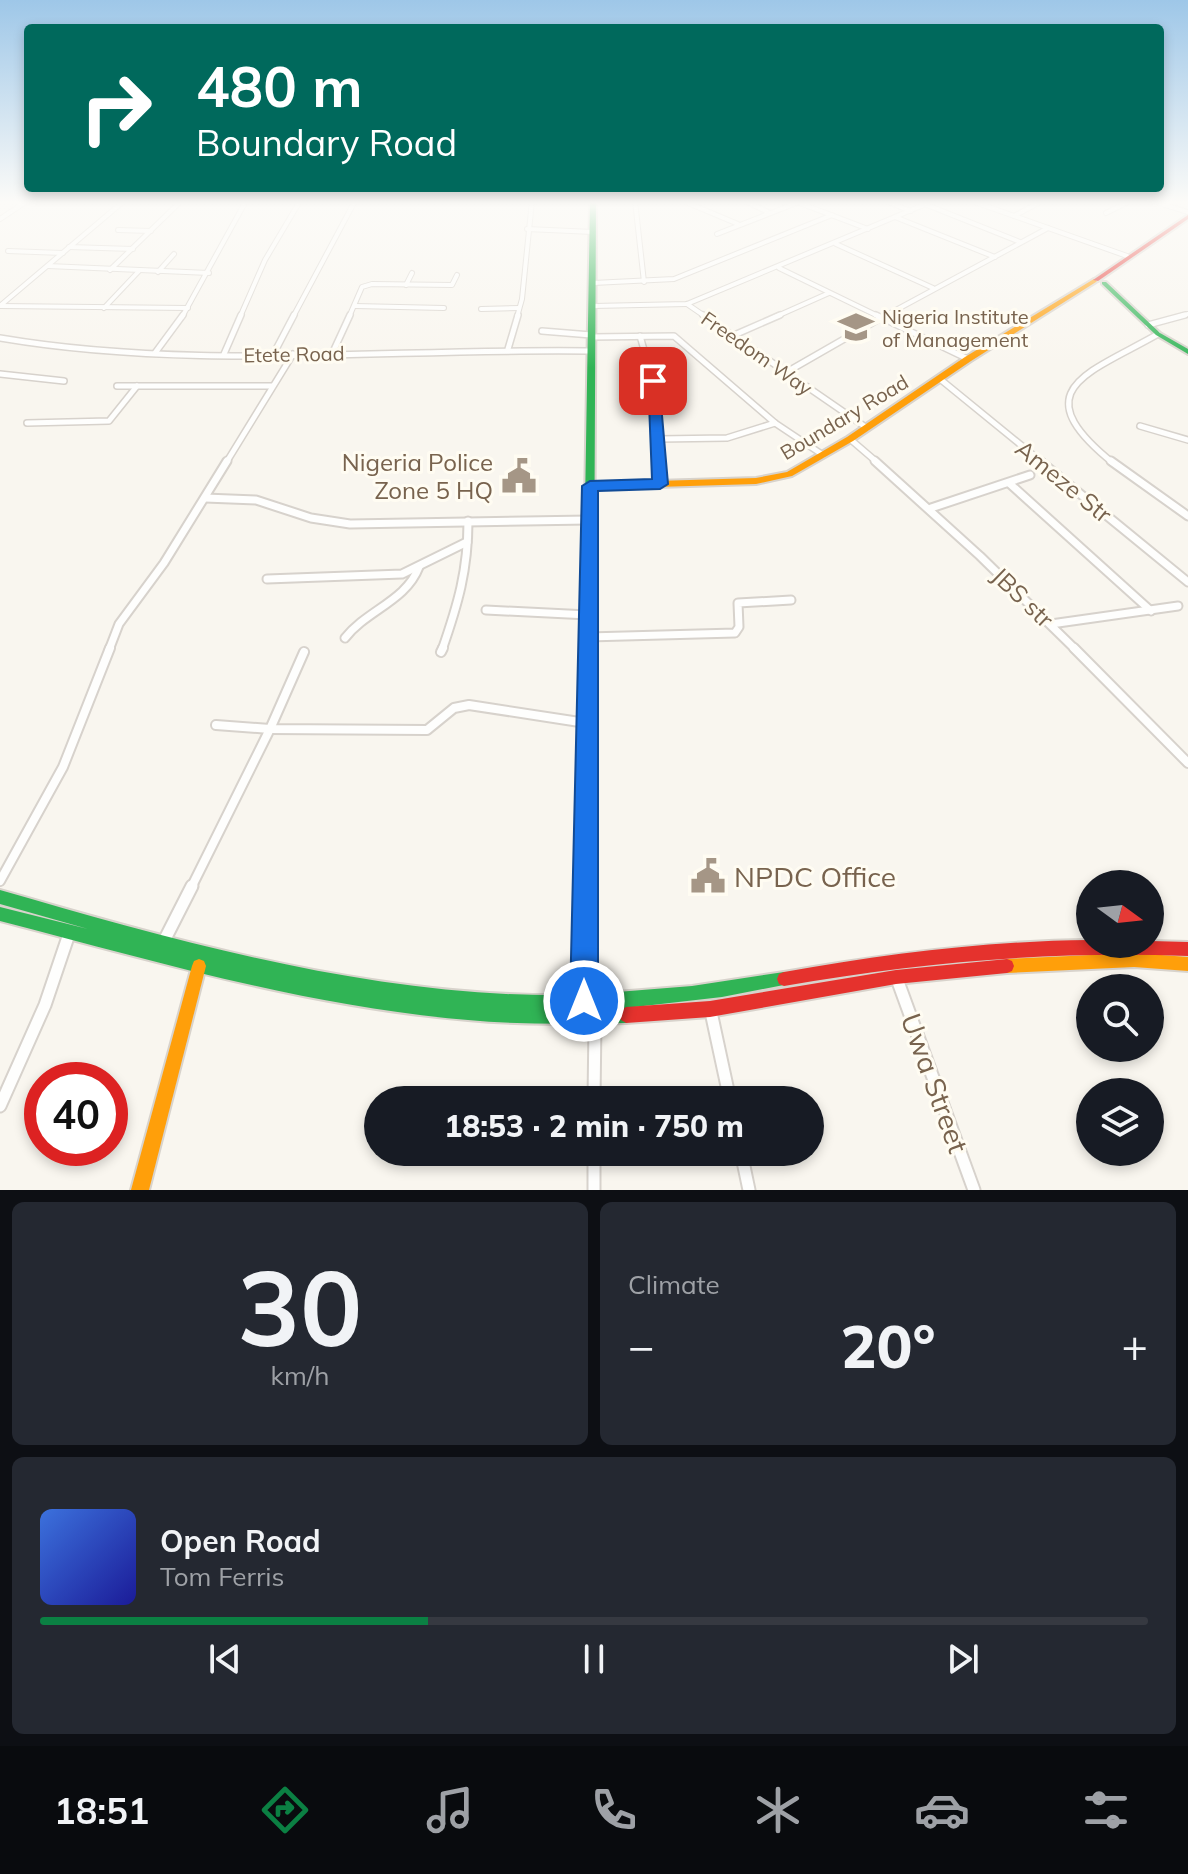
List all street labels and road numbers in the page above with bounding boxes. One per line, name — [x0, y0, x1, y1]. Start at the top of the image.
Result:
street label: Freedom Way — [697, 306, 818, 401]
street label: Etete Road — [243, 341, 345, 367]
street label: Boundary Road — [775, 369, 913, 465]
street label: Ameze Str — [1010, 433, 1118, 529]
street label: JBS str — [986, 560, 1060, 634]
street label: Uwa Street — [894, 1008, 976, 1158]

